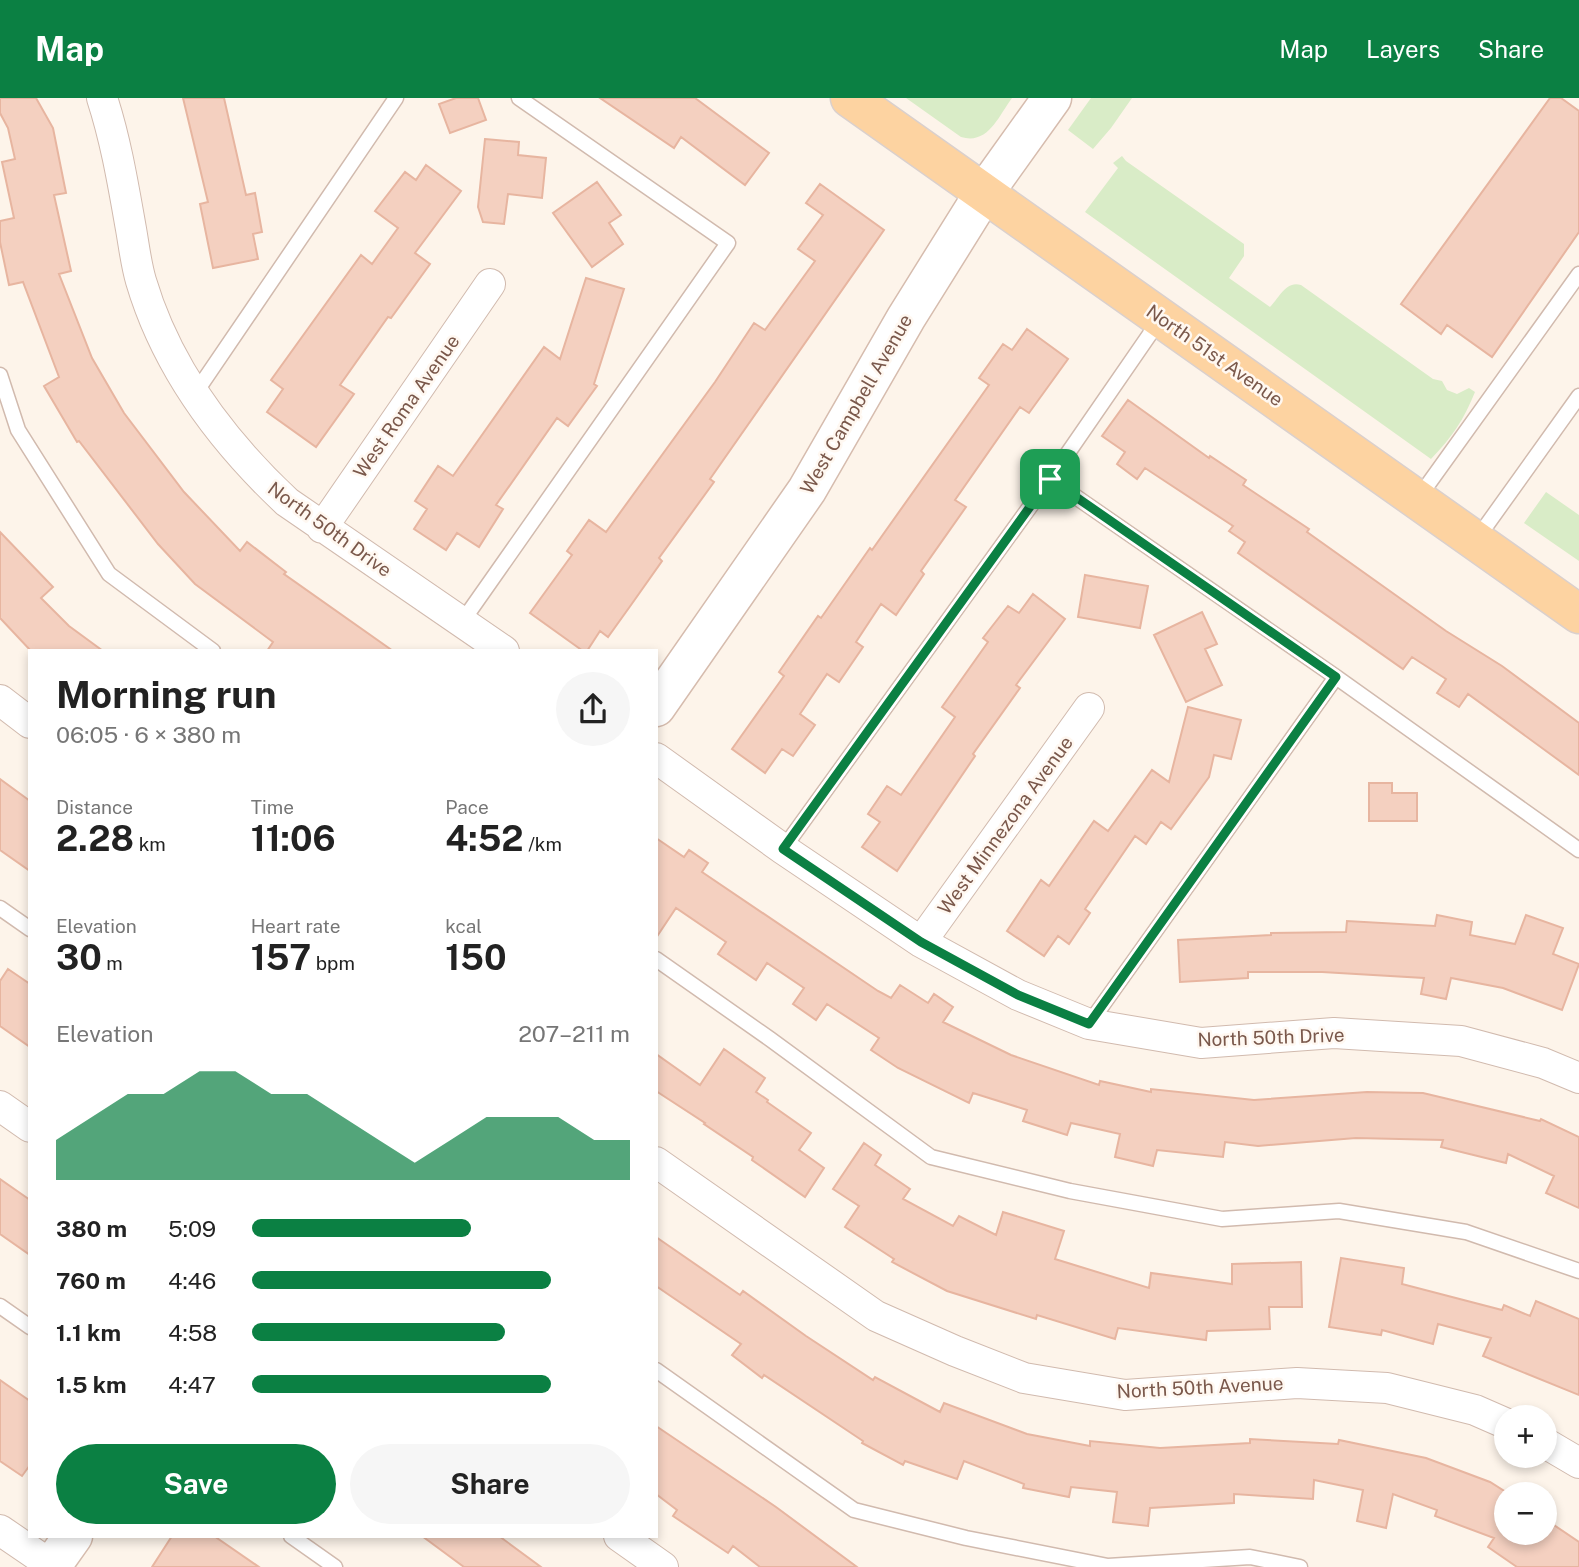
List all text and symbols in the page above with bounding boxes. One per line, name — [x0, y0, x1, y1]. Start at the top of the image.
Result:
text: Map — [35, 30, 104, 68]
text: Map — [1279, 35, 1328, 63]
text: Layers — [1366, 35, 1440, 63]
text: Share — [1478, 35, 1544, 63]
street label: North 51st Avenue — [1142, 300, 1288, 410]
street label: West Campbell Avenue — [796, 310, 916, 498]
street label: West Roma Avenue — [348, 330, 464, 482]
pin — [1020, 449, 1080, 509]
icon: arrive — [1031, 460, 1069, 498]
street label: North 50th Drive — [264, 477, 396, 581]
text: Morning run — [56, 672, 277, 717]
button: share — [556, 672, 630, 746]
text: 06:05 · 6 × 380 m — [56, 721, 241, 748]
street label: West Minnezona Avenue — [933, 732, 1077, 918]
text: Distance — [56, 796, 133, 818]
text: Time — [251, 796, 294, 818]
text: Pace — [445, 796, 489, 818]
text: 2.28 — [56, 818, 134, 859]
text: 11:06 — [251, 818, 336, 859]
text: 4:52 — [445, 818, 524, 859]
text: km — [134, 833, 166, 855]
text: /km — [524, 833, 562, 855]
text: Elevation — [56, 915, 137, 937]
text: Heart rate — [251, 915, 340, 937]
text: kcal — [445, 915, 482, 937]
text: 30 — [56, 937, 102, 978]
text: 157 — [251, 937, 311, 978]
text: 150 — [445, 937, 507, 978]
text: m — [102, 952, 123, 974]
text: bpm — [311, 952, 355, 974]
text: Elevation — [56, 1020, 154, 1047]
text: 207–211 m — [518, 1020, 630, 1047]
street label: North 50th Drive — [1197, 1023, 1345, 1051]
text: 380 m — [56, 1215, 127, 1242]
text: 5:09 — [168, 1215, 216, 1242]
text: 760 m — [56, 1267, 126, 1294]
text: 4:46 — [168, 1267, 216, 1294]
text: 1.1 km — [56, 1319, 121, 1346]
text: 4:58 — [168, 1319, 217, 1346]
text: 1.5 km — [56, 1371, 127, 1398]
text: 4:47 — [168, 1371, 216, 1398]
street label: North 50th Avenue — [1116, 1372, 1284, 1402]
map controls — [1494, 1405, 1557, 1545]
button: + — [1494, 1405, 1557, 1468]
button: Save — [56, 1444, 336, 1524]
button: Share — [350, 1444, 630, 1524]
button: − — [1494, 1482, 1557, 1545]

